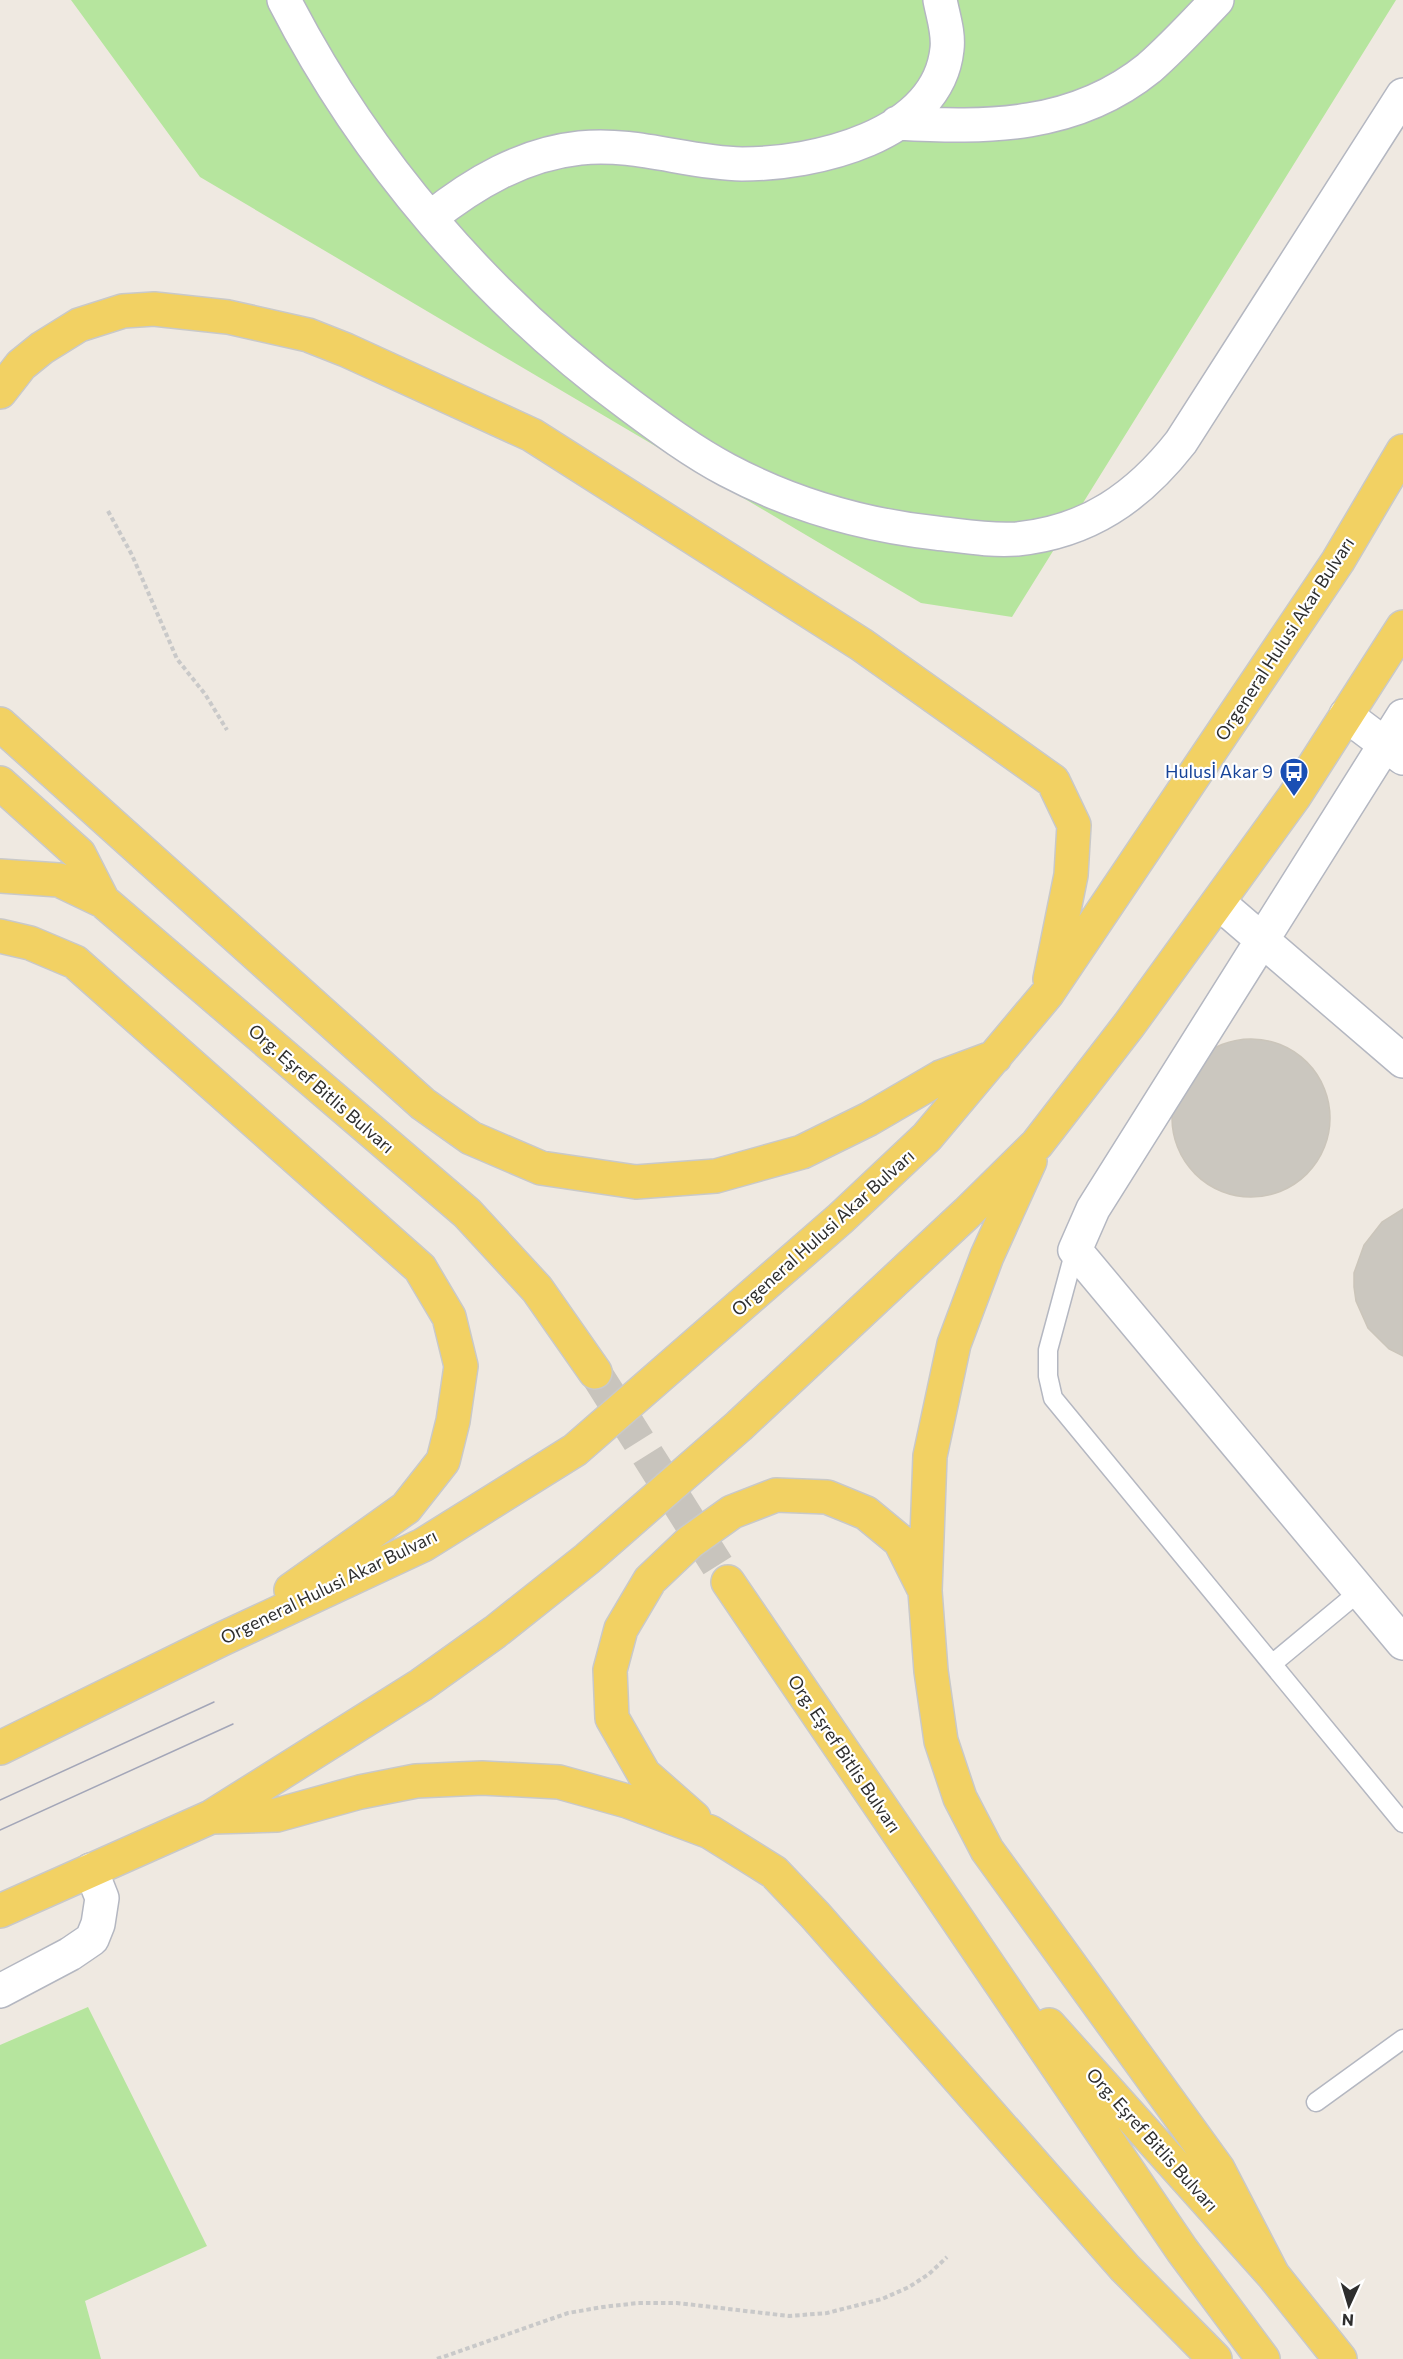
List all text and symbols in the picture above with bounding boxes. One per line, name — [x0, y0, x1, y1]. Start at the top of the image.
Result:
street label: Orgeneral Hulusi Akar Bulvarı — [1210, 532, 1358, 744]
bus stop icon: Hulusİ Akar 9 — [1278, 756, 1310, 798]
place label: Hulusİ Akar 9 — [1165, 760, 1273, 782]
street label: Org. Eşref Bitlis Bulvarı — [244, 1019, 399, 1158]
street label: Orgeneral Hulusi Akar Bulvarı — [726, 1144, 918, 1320]
street label: Orgeneral Hulusi Akar Bulvarı — [217, 1524, 441, 1648]
street label: Org. Eşref Bitlis Bulvarı — [784, 1670, 906, 1837]
street label: Org. Eşref Bitlis Bulvarı — [1082, 2063, 1223, 2216]
north arrow — [1319, 2275, 1379, 2335]
text: N — [1341, 2311, 1355, 2330]

